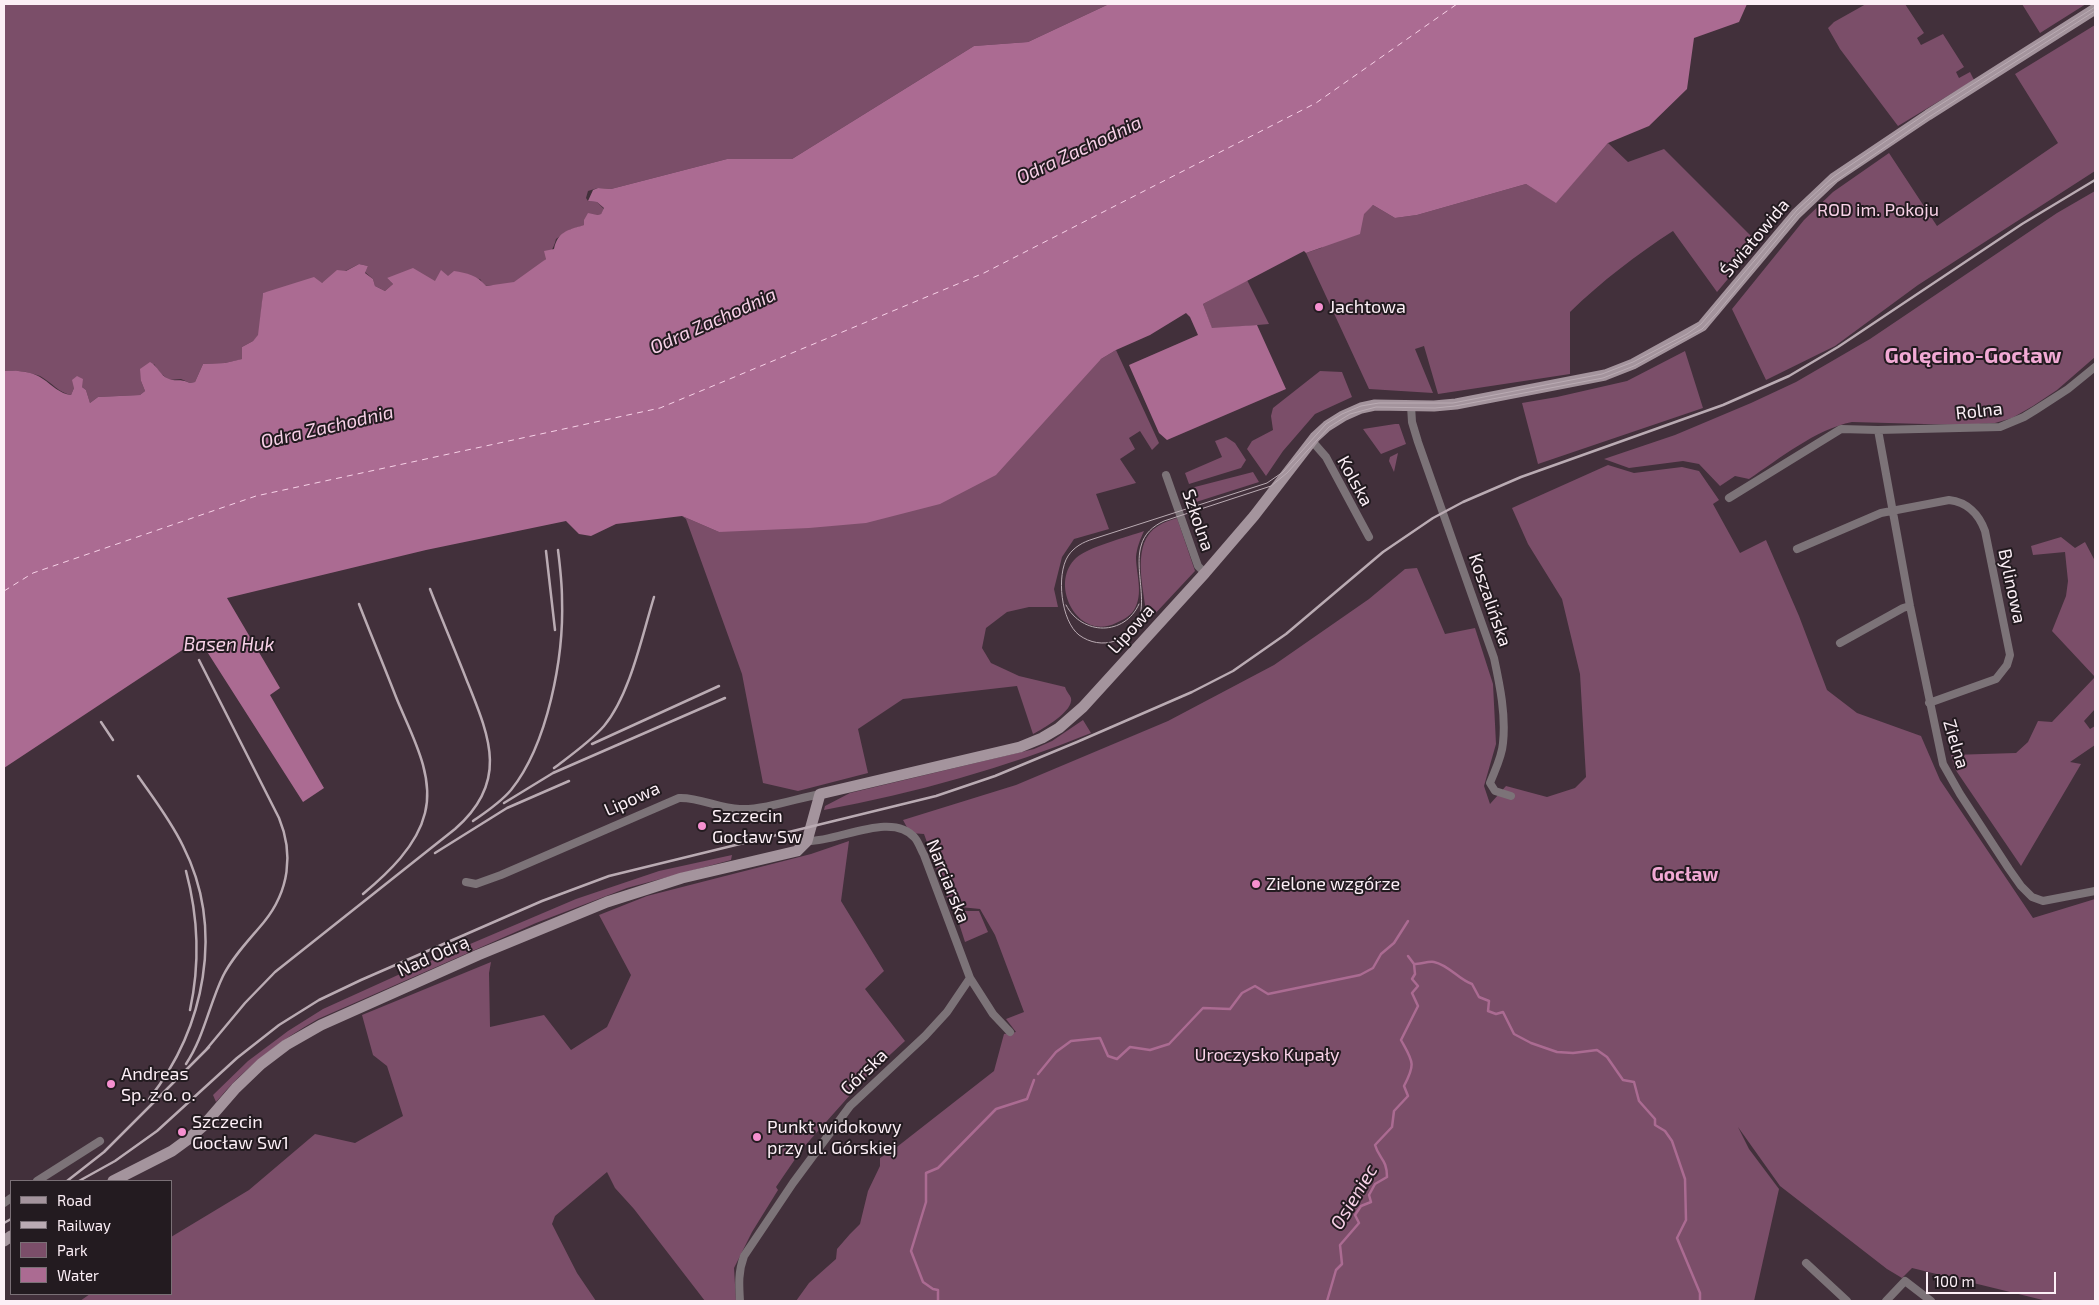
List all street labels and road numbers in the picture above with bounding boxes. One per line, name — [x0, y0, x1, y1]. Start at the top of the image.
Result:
street label: Światowida — [1716, 194, 1794, 282]
street label: Rolna — [1955, 398, 2003, 424]
street label: Kolska — [1332, 452, 1378, 510]
street label: Szkolna — [1177, 486, 1219, 554]
street label: Bylinowa — [1994, 547, 2030, 625]
street label: Koszalińska — [1464, 550, 1516, 650]
street label: Lipowa — [1103, 600, 1159, 658]
street label: Zielna — [1938, 717, 1974, 771]
street label: Lipowa — [601, 777, 663, 821]
street label: Narciarska — [921, 836, 975, 926]
street label: Nad Odrą — [394, 931, 472, 981]
street label: Górska — [836, 1044, 892, 1100]

